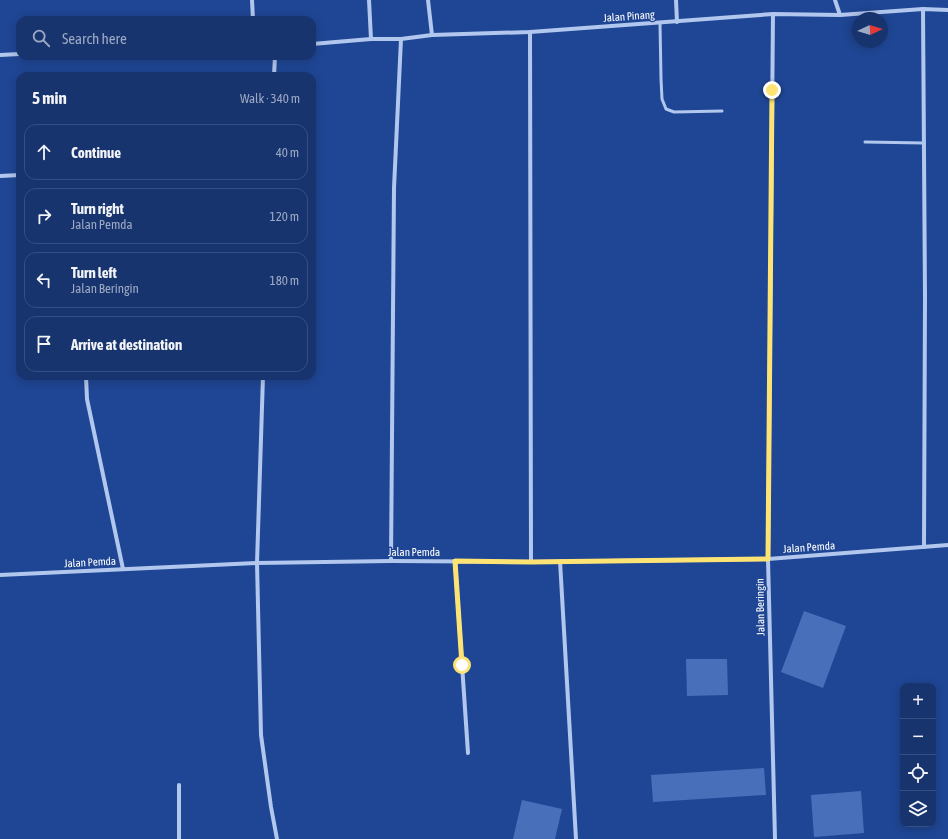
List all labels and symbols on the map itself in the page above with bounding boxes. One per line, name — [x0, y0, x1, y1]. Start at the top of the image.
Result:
street label: Jalan Pinang — [603, 8, 655, 24]
north arrow — [852, 12, 888, 48]
route end — [763, 81, 781, 99]
street label: Jalan Pemda — [783, 539, 835, 555]
street label: Jalan Pemda — [388, 546, 440, 558]
street label: Jalan Pemda — [64, 555, 116, 569]
street label: Jalan Beringin — [753, 578, 767, 636]
route start — [453, 656, 471, 674]

